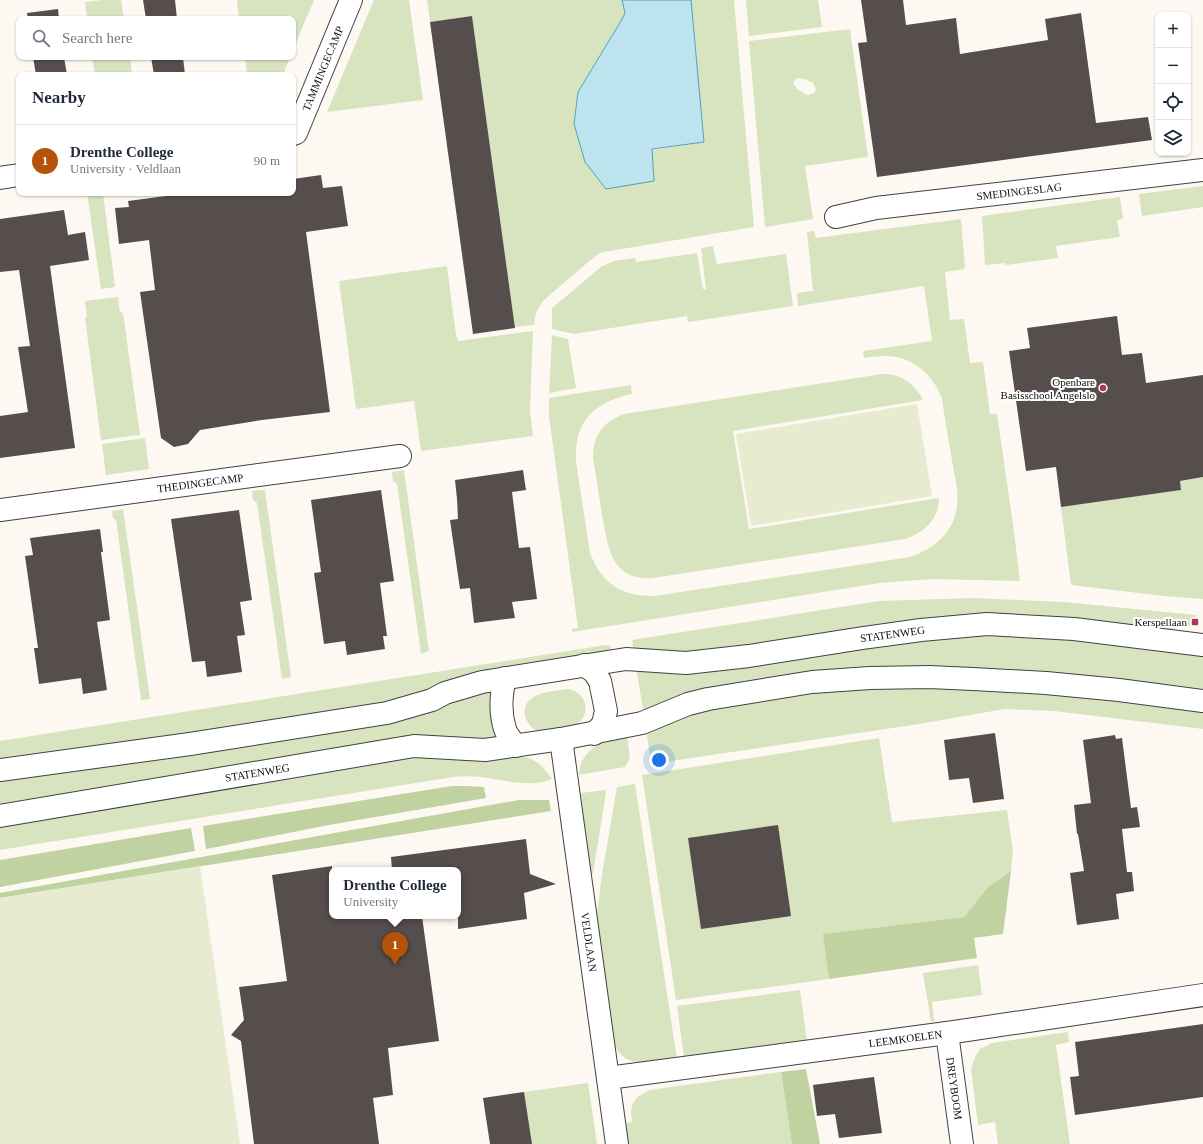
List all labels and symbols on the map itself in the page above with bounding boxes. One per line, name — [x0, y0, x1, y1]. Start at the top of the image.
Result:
street label: TAMMINGECAMP — [300, 24, 346, 113]
street label: SMEDINGESLAG — [976, 180, 1062, 202]
place label: Openbare Basisschool Angelslo — [1001, 376, 1095, 401]
marker: Openbare Basisschool Angelslo — [1098, 383, 1108, 393]
street label: THEDINGECAMP — [156, 471, 244, 495]
place label: Kerspellaan — [1134, 616, 1187, 628]
marker: Kerspellaan — [1190, 617, 1200, 627]
street label: STATENWEG — [859, 624, 926, 644]
your location — [649, 750, 669, 770]
street label: STATENWEG — [224, 761, 291, 784]
street label: VELDLAAN — [579, 912, 599, 973]
pin: 1 — [382, 932, 408, 965]
street label: LEEMKOELEN — [868, 1028, 943, 1049]
street label: DREYBOOM — [944, 1056, 965, 1121]

